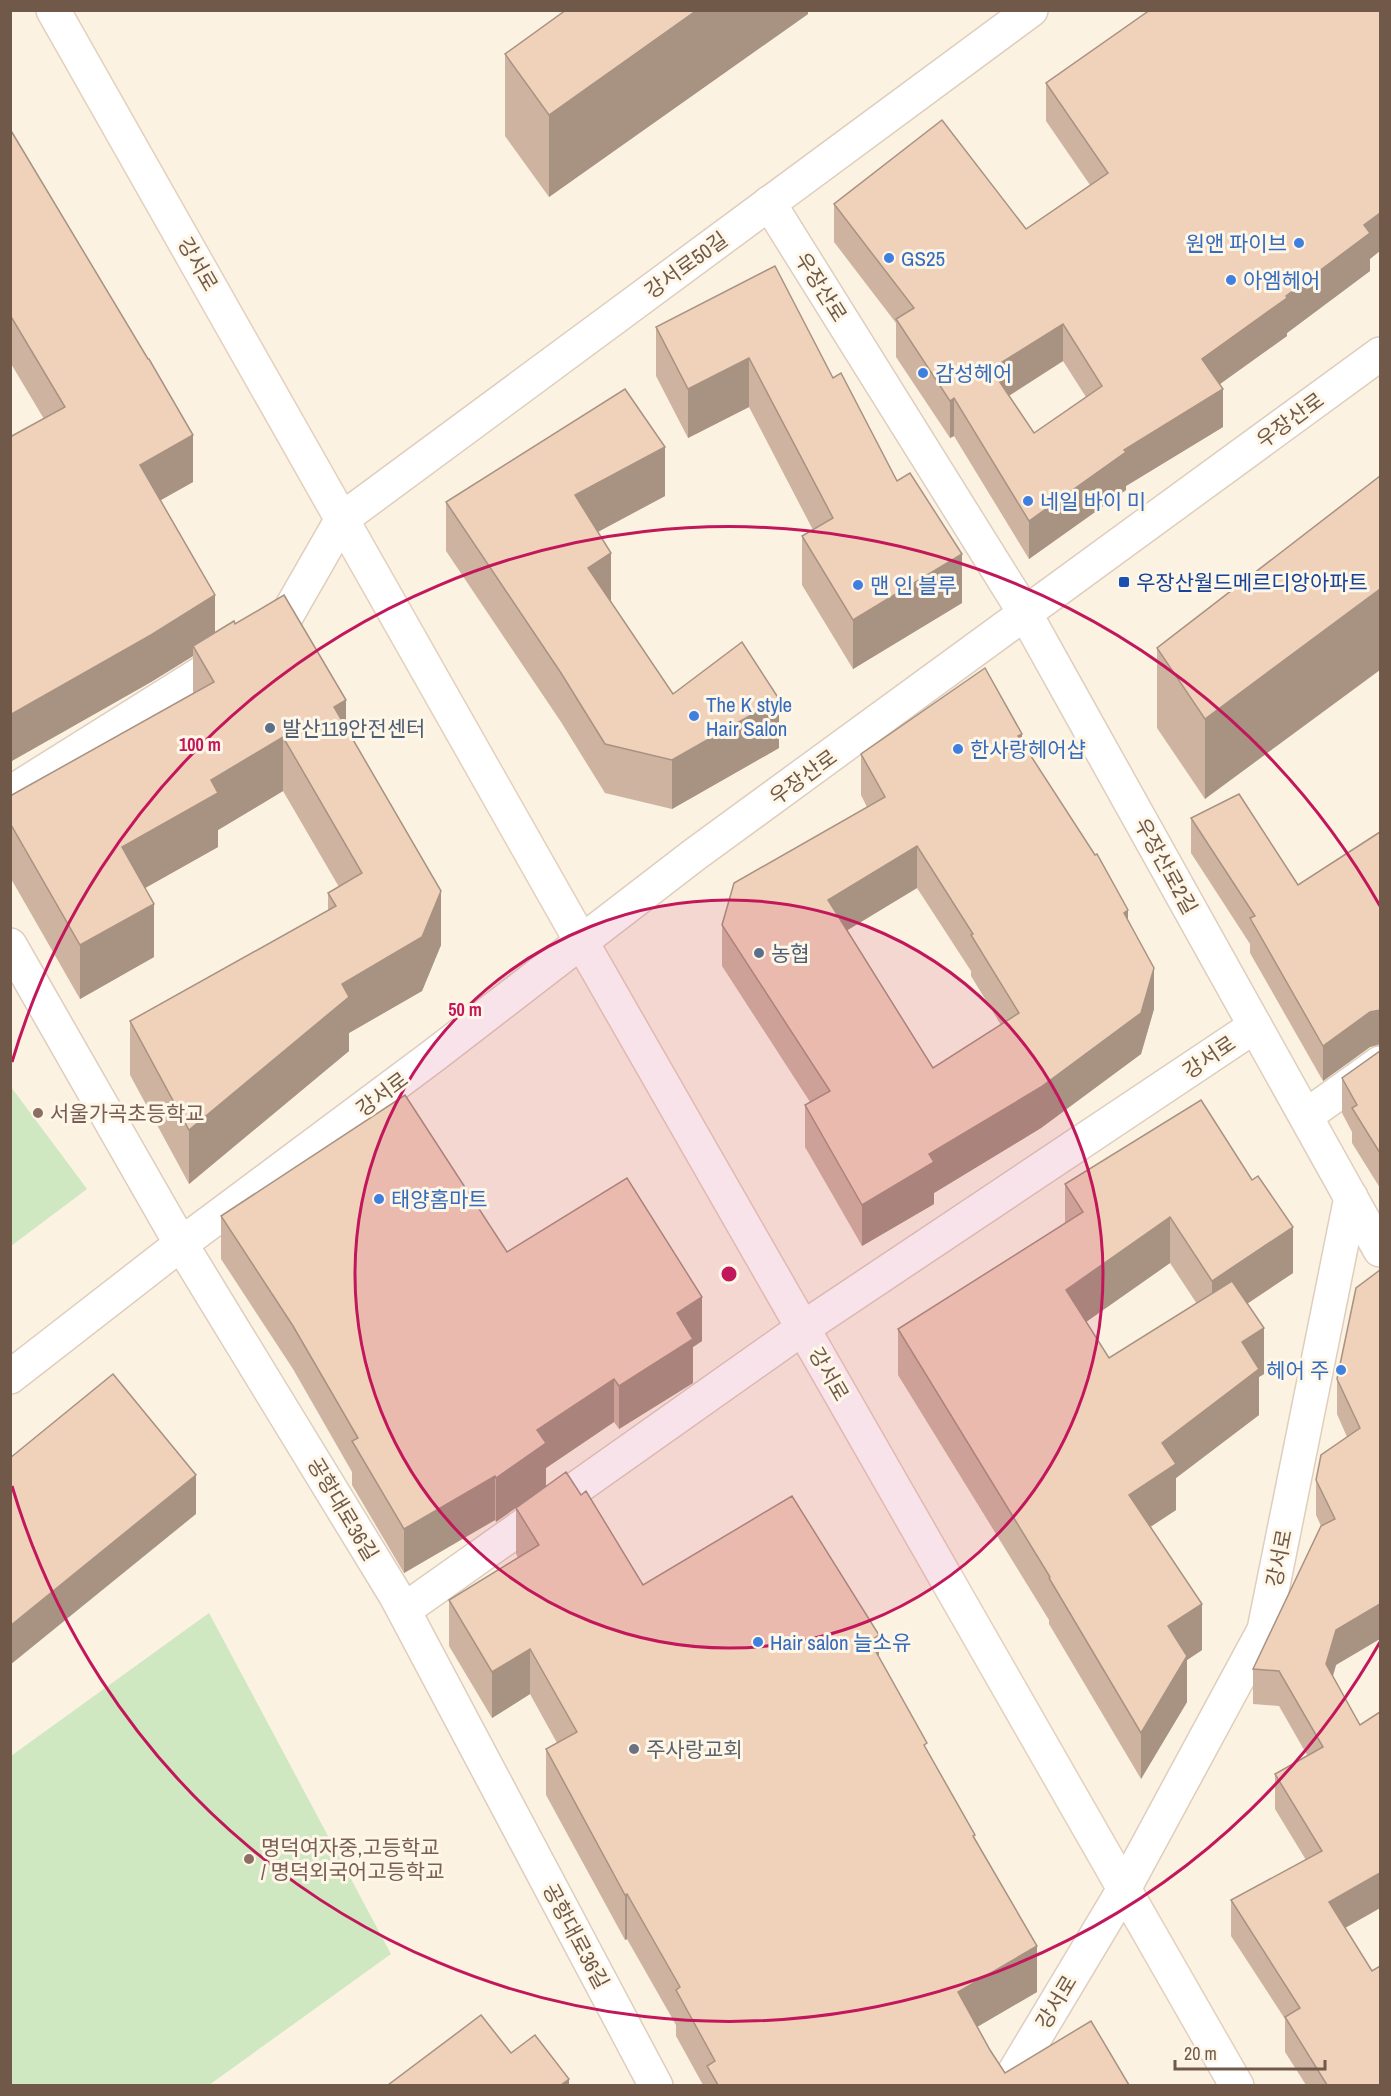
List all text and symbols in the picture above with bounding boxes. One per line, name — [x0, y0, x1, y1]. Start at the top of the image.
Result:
street label: 강서로50길 — [638, 225, 734, 305]
place label: 원앤 파이브 — [1186, 229, 1287, 258]
street label: 강서로 — [171, 232, 225, 296]
marker: 원앤 파이브 — [1292, 236, 1306, 250]
place label: GS25 — [901, 244, 945, 273]
street label: 우장산로 — [788, 247, 854, 327]
marker: GS25 — [882, 251, 896, 265]
place label: 아엠헤어 — [1243, 266, 1320, 295]
marker: 아엠헤어 — [1224, 273, 1238, 287]
place label: 감성헤어 — [935, 359, 1012, 388]
marker: 감성헤어 — [916, 366, 930, 380]
street label: 우장산로 — [1250, 386, 1330, 454]
place label: 네일 바이 미 — [1040, 487, 1146, 516]
marker: 네일 바이 미 — [1021, 494, 1035, 508]
place label: 우장산월드메르디앙아파트 — [1136, 568, 1368, 597]
place label: 맨 인 블루 — [870, 571, 957, 600]
marker: 우장산월드메르디앙아파트 — [1117, 575, 1131, 589]
marker: 맨 인 블루 — [851, 578, 865, 592]
place label: The K style Hair Salon — [706, 690, 792, 743]
marker: The K style Hair Salon — [687, 709, 701, 723]
place label: 발산119안전센터 — [282, 714, 425, 743]
marker: 발산119안전센터 — [263, 721, 277, 735]
text: 100 m — [179, 732, 221, 757]
place label: 한사랑헤어샵 — [970, 735, 1086, 764]
marker: 한사랑헤어샵 — [951, 742, 965, 756]
street label: 우장산로 — [763, 743, 843, 811]
street label: 우장산로2길 — [1128, 813, 1204, 919]
place label: 농협 — [771, 939, 810, 968]
marker: 농협 — [752, 946, 766, 960]
text: 50 m — [448, 997, 482, 1022]
street label: 강서로 — [1177, 1029, 1241, 1085]
street label: 강서로 — [350, 1065, 414, 1123]
place label: 서울가곡초등학교 — [50, 1099, 205, 1128]
marker: 서울가곡초등학교 — [31, 1106, 45, 1120]
place label: 태양홈마트 — [391, 1185, 488, 1214]
marker: 태양홈마트 — [372, 1192, 386, 1206]
centre of rings — [719, 1264, 739, 1284]
street label: 강서로 — [802, 1342, 856, 1406]
place label: 헤어 주 — [1266, 1356, 1329, 1385]
marker: 헤어 주 — [1334, 1363, 1348, 1377]
street label: 공항대로36길 — [301, 1452, 385, 1566]
street label: 강서로 — [1259, 1527, 1299, 1589]
place label: Hair salon 늘소유 — [770, 1628, 911, 1657]
marker: Hair salon 늘소유 — [751, 1635, 765, 1649]
place label: 주사랑교회 — [646, 1735, 743, 1764]
marker: 주사랑교회 — [627, 1742, 641, 1756]
place label: 명덕여자중,고등학교 / 명덕외국어고등학교 — [261, 1833, 444, 1886]
marker: 명덕여자중,고등학교 / 명덕외국어고등학교 — [242, 1852, 256, 1866]
street label: 공항대로36길 — [536, 1878, 616, 1994]
street label: 강서로 — [1029, 1970, 1083, 2034]
scale bar — [1175, 2033, 1325, 2071]
text: 20 m — [1184, 2041, 1217, 2066]

